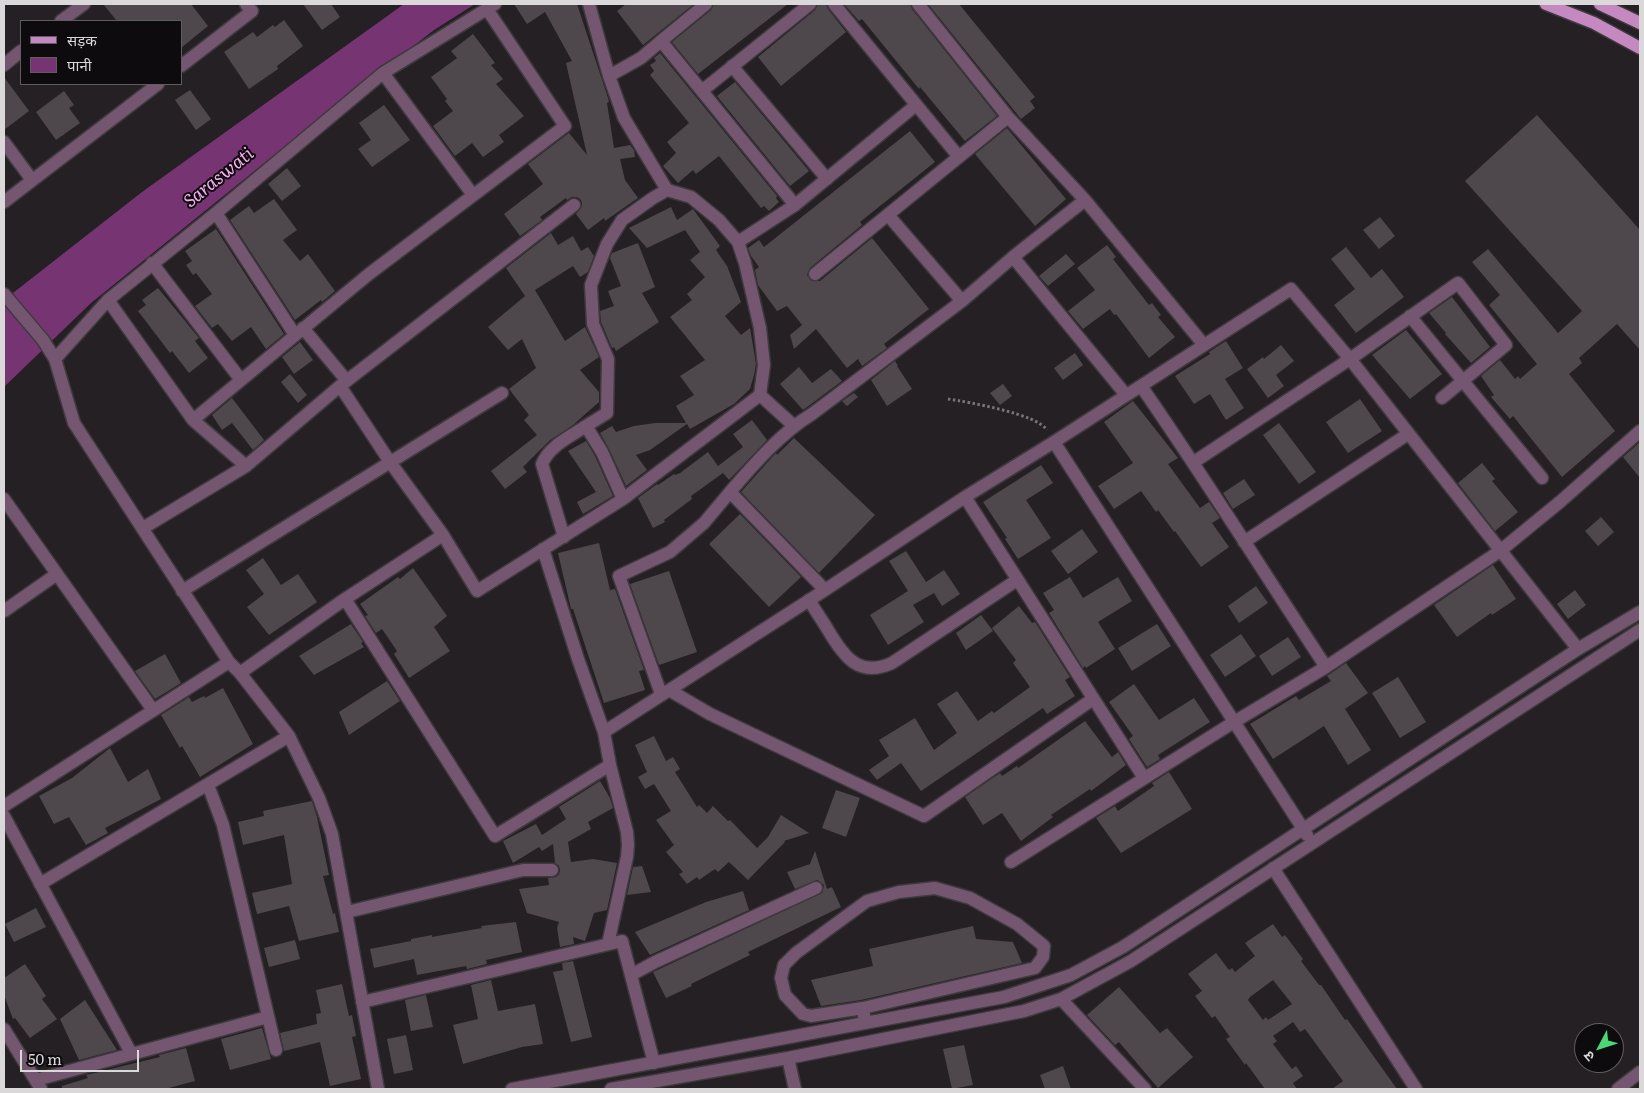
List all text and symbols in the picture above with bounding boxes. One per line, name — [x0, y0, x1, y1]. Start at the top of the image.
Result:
legend — [20, 20, 182, 85]
text: सड़क — [67, 28, 97, 51]
text: पानी — [67, 53, 92, 76]
water label: Saraswati — [180, 143, 258, 213]
north arrow — [1574, 1023, 1624, 1073]
scale bar — [22, 1040, 141, 1072]
text: 50 m — [28, 1047, 62, 1070]
text: उ — [1578, 1047, 1599, 1067]

